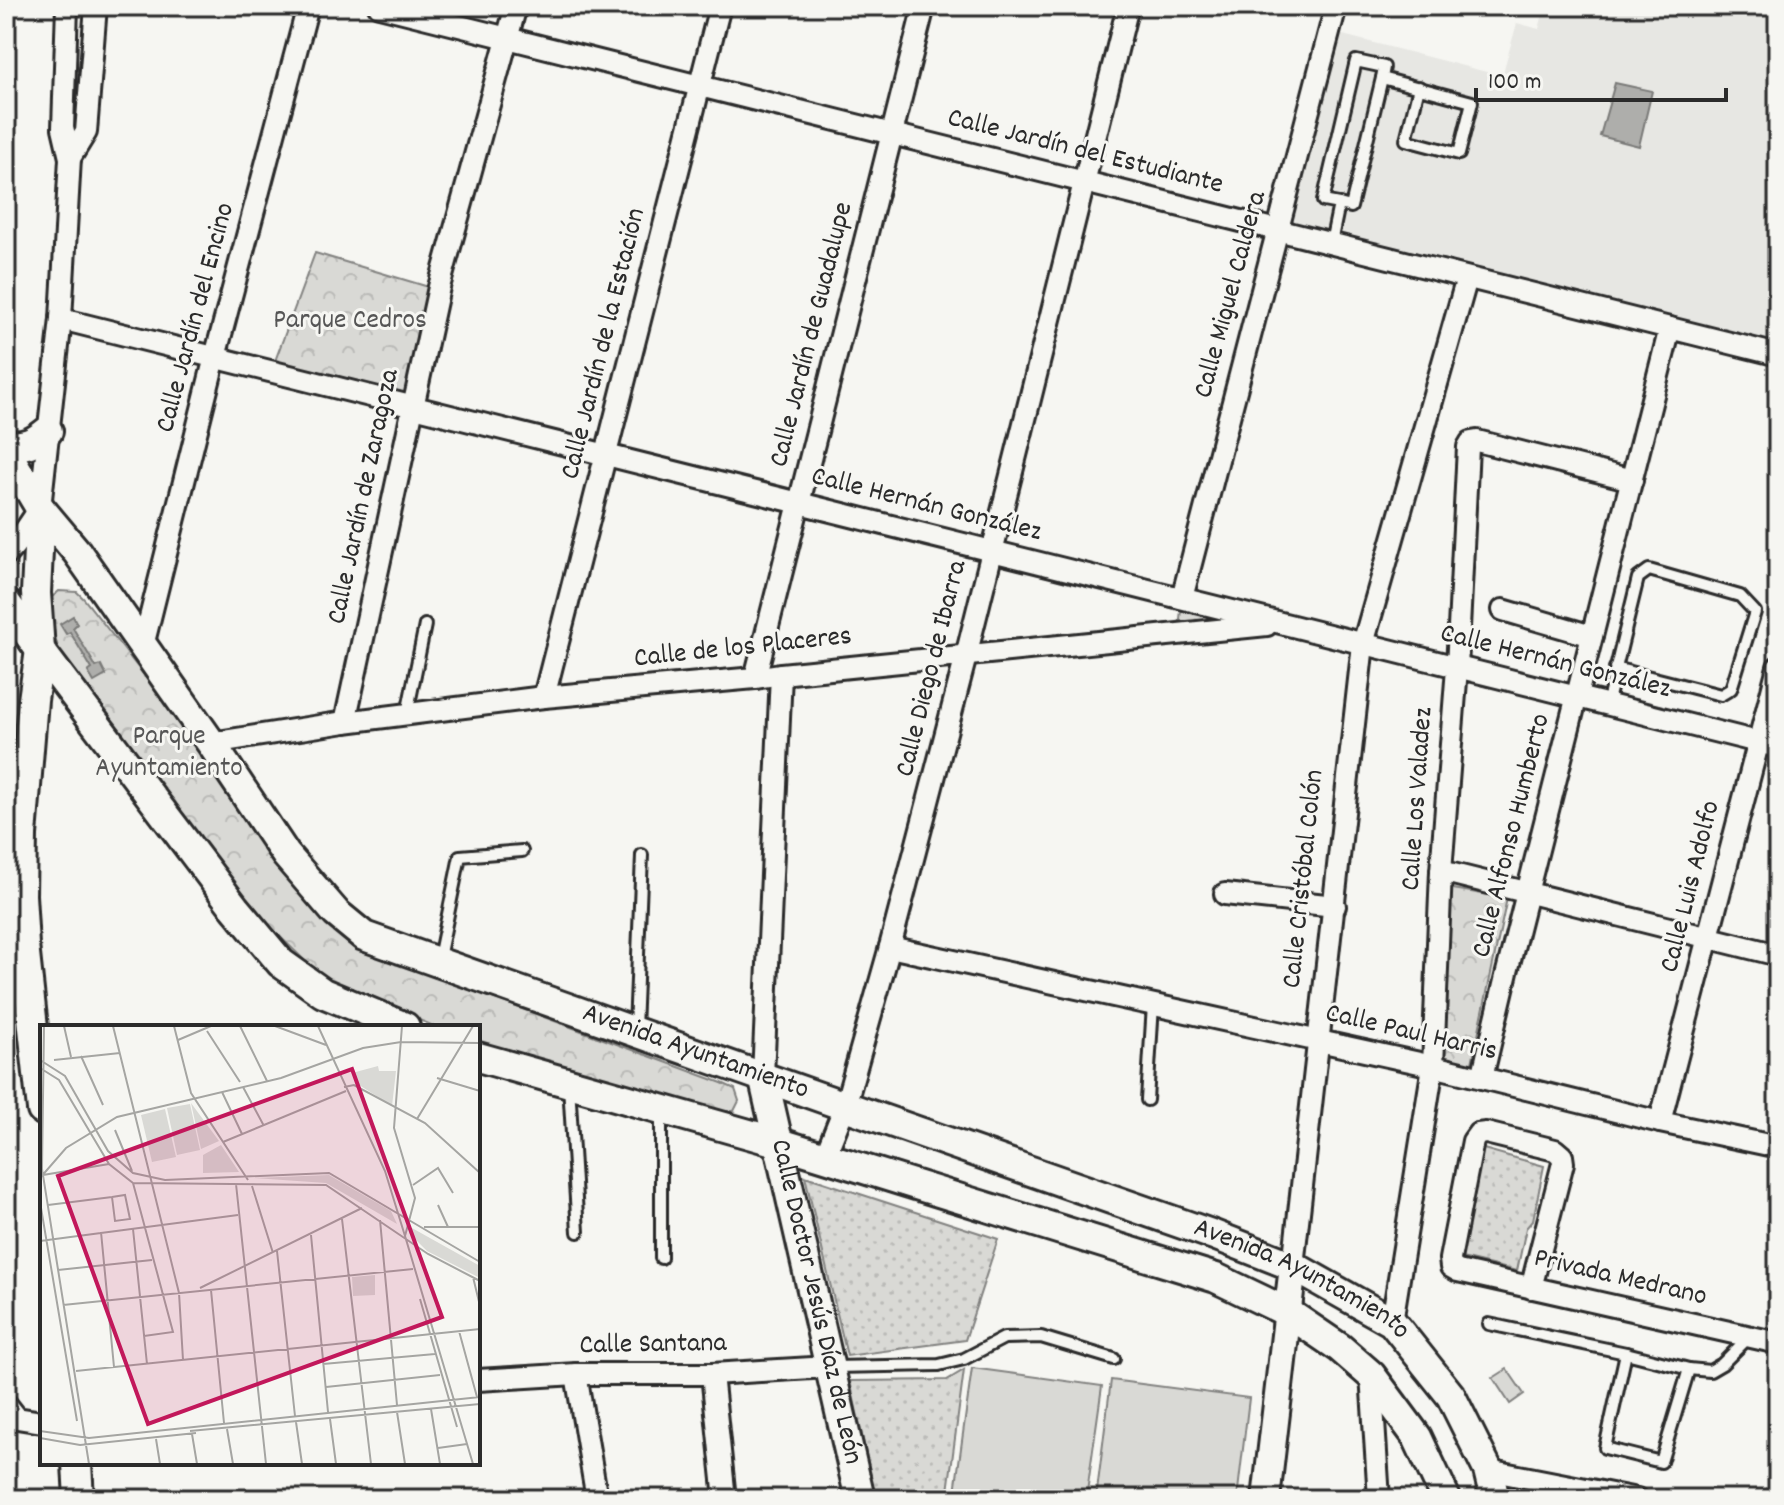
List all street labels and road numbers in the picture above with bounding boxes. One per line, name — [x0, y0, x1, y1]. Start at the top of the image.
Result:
street label: Calle Jardín del Estudiante — [943, 99, 1227, 207]
street label: Calle Miguel Caldera — [1185, 186, 1279, 403]
street label: Calle Jardín de Guadalupe — [761, 198, 865, 472]
street label: Calle Jardín del Encino — [147, 199, 247, 437]
street label: Calle Jardín de la Estación — [552, 204, 658, 484]
street label: Calle Jardín de Zaragoza — [318, 365, 412, 628]
street label: Calle Hernán González — [807, 458, 1046, 554]
street label: Calle Diego de Ibarra — [887, 556, 979, 781]
street label: Calle Hernán González — [1436, 615, 1675, 711]
street label: Calle de los Placeres — [632, 618, 854, 680]
street label: Calle Los Valadez — [1393, 706, 1445, 892]
street label: Calle Alfonso Humberto — [1463, 710, 1563, 962]
street label: Calle Cristóbal Colón — [1274, 768, 1336, 990]
street label: Calle Luis Adolfo — [1651, 797, 1733, 977]
street label: Avenida Ayuntamiento — [576, 995, 814, 1111]
street label: Calle Paul Harris — [1321, 995, 1501, 1073]
street label: Calle Doctor Jesús Díaz de León — [758, 1136, 871, 1469]
street label: Avenida Ayuntamiento — [1188, 1209, 1419, 1349]
street label: Privada Medrano — [1530, 1240, 1710, 1318]
street label: Calle Santana — [579, 1325, 728, 1367]

